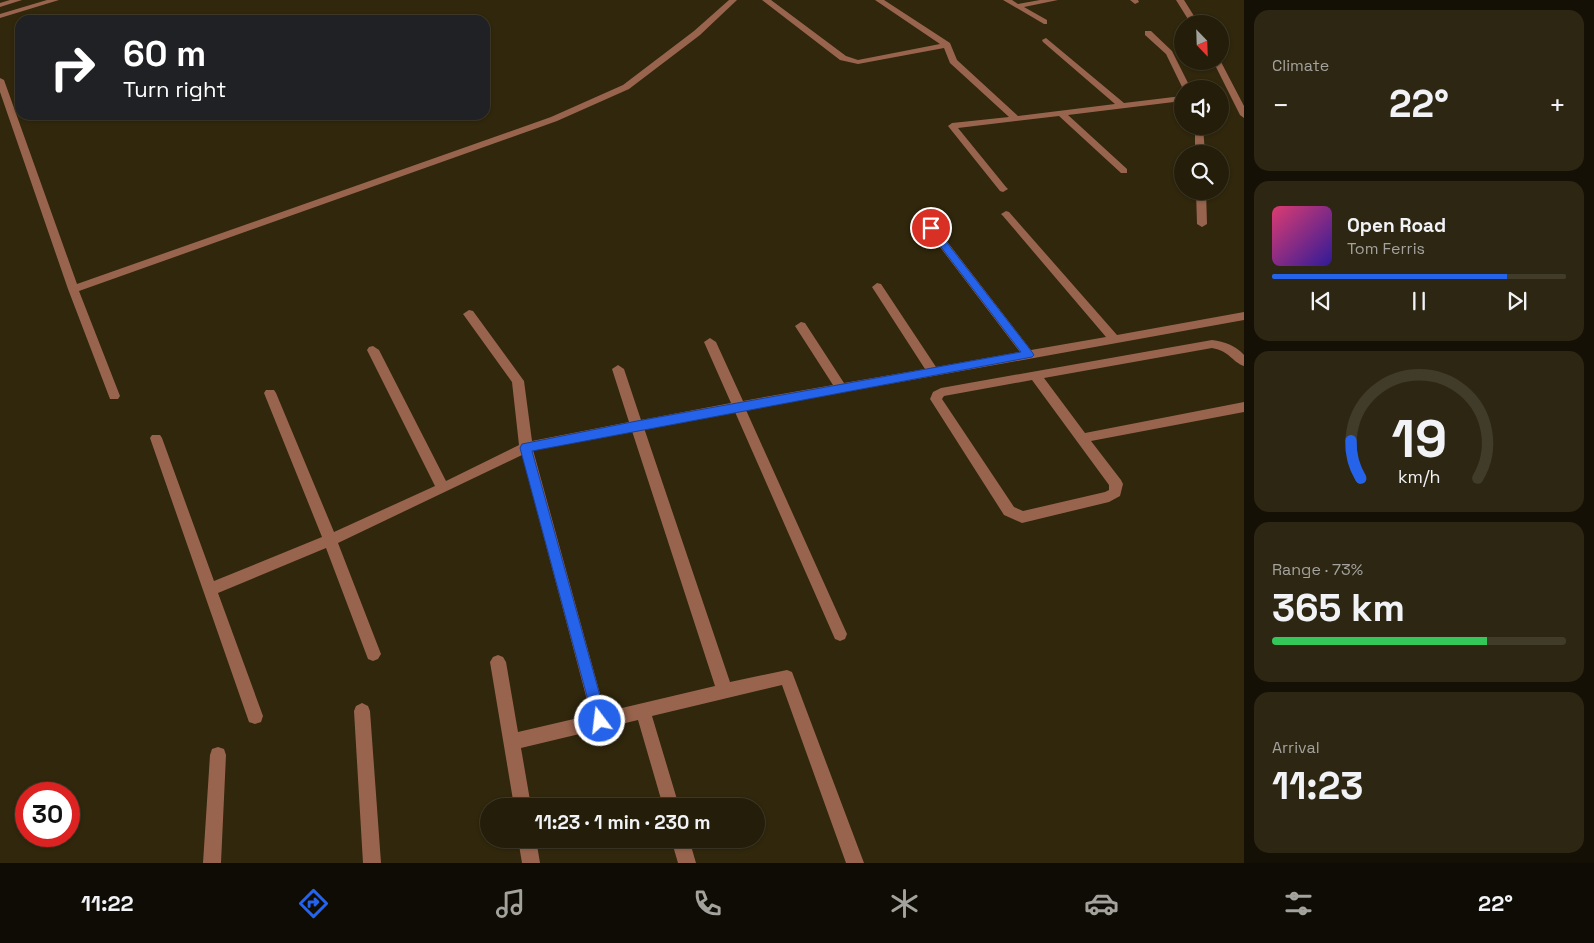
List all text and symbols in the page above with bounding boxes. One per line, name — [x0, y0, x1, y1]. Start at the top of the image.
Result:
north arrow — [1174, 15, 1229, 70]
map controls — [1174, 15, 1229, 200]
text: 60 m — [123, 32, 206, 76]
icon: right — [40, 35, 105, 100]
text: Climate — [1272, 55, 1329, 76]
text: Turn right — [123, 75, 226, 103]
button: sound — [1174, 80, 1229, 135]
text: 22° — [1389, 80, 1449, 128]
text: − — [1272, 87, 1289, 123]
text: + — [1549, 87, 1566, 123]
button: search — [1174, 145, 1229, 200]
pin — [910, 207, 952, 249]
text: Open Road — [1347, 213, 1446, 238]
icon: arrive — [917, 214, 945, 242]
text: Tom Ferris — [1347, 238, 1425, 259]
icon: previous — [1307, 287, 1335, 315]
icon: pause — [1405, 287, 1433, 315]
icon: next — [1503, 287, 1531, 315]
text: 19 — [1391, 406, 1447, 472]
text: km/h — [1398, 465, 1440, 488]
text: Range · 73% — [1272, 559, 1363, 580]
text: 365 km — [1272, 584, 1405, 632]
position arrow — [573, 694, 625, 746]
text: Arrival — [1272, 737, 1320, 758]
text: 11:23 — [1272, 762, 1363, 810]
speed limit sign: 30 — [15, 782, 80, 847]
text: 11:23 · 1 min · 230 m — [535, 810, 710, 835]
icon: directions — [296, 886, 331, 921]
icon: music — [493, 886, 528, 921]
icon: phone — [690, 886, 725, 921]
icon: climate — [887, 886, 922, 921]
icon: car — [1084, 886, 1119, 921]
icon: filters — [1281, 886, 1316, 921]
text: 11:22 — [81, 889, 134, 917]
text: 22° — [1478, 889, 1513, 917]

